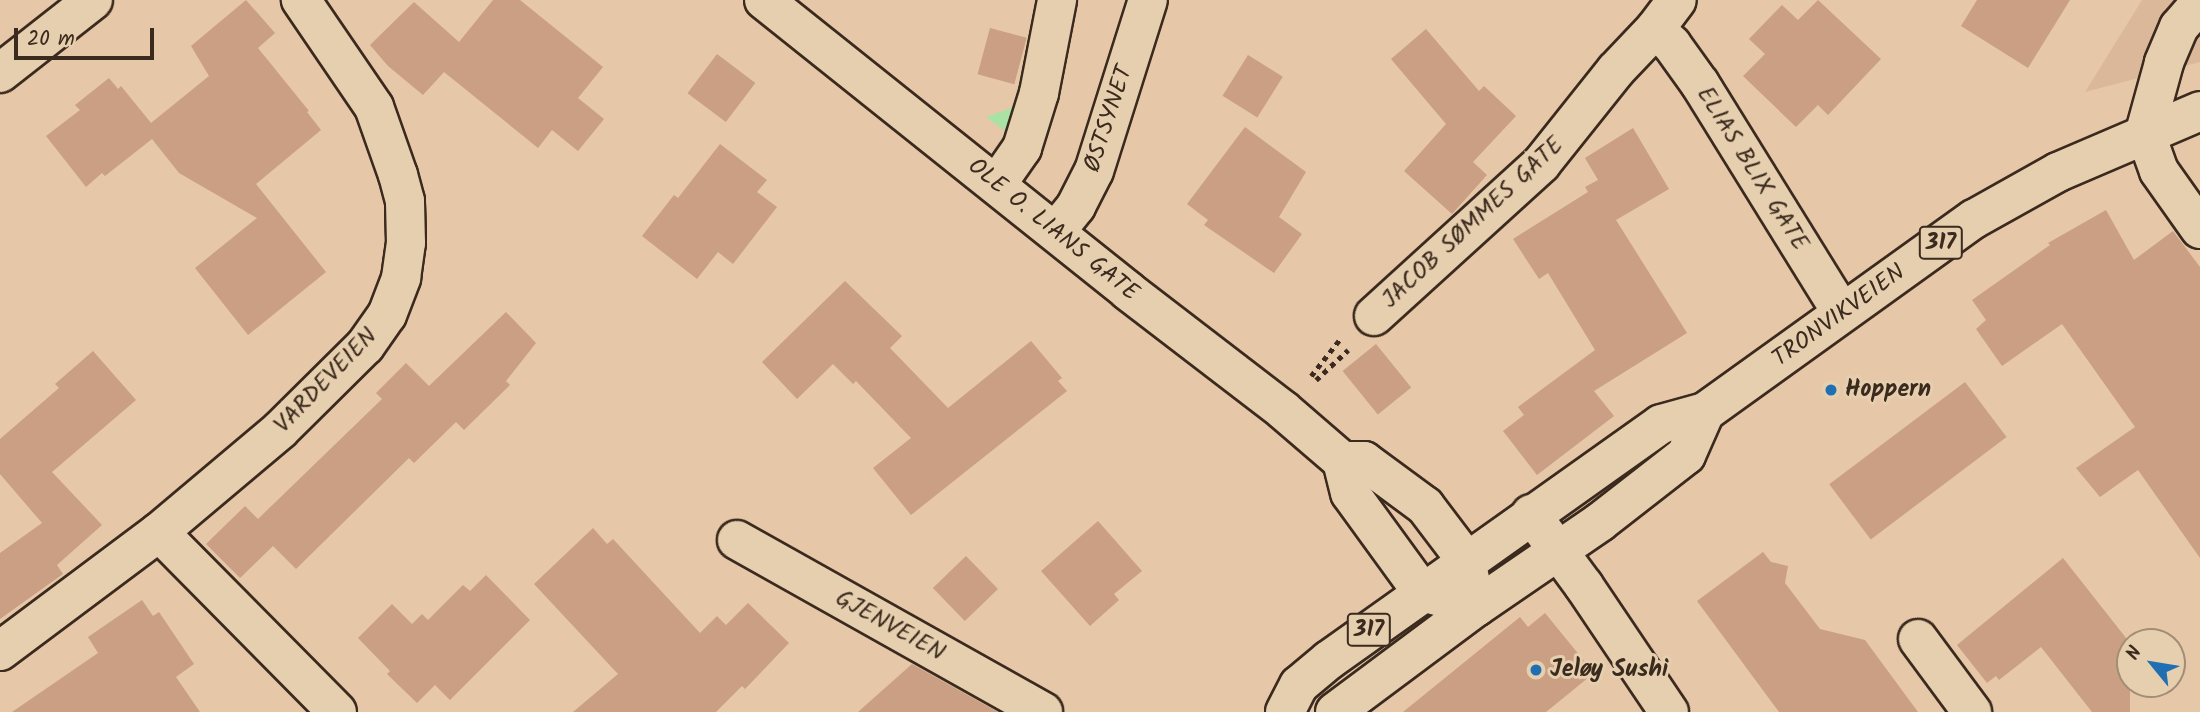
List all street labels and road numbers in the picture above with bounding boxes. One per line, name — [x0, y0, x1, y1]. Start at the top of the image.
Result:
street label: ØSTSYNET — [1078, 62, 1140, 176]
street label: ELIAS BLIX GATE — [1690, 82, 1814, 256]
street label: JACOB SØMMES GATE — [1376, 131, 1570, 315]
street label: OLE O. LIANS GATE — [962, 152, 1144, 308]
road number: 317 — [1918, 224, 1964, 262]
street label: TRONVIKVEIEN — [1767, 258, 1911, 374]
street label: VARDEVEIEN — [269, 322, 383, 440]
street label: GJENVEIEN — [830, 584, 950, 668]
road number: 317 — [1346, 610, 1392, 650]

